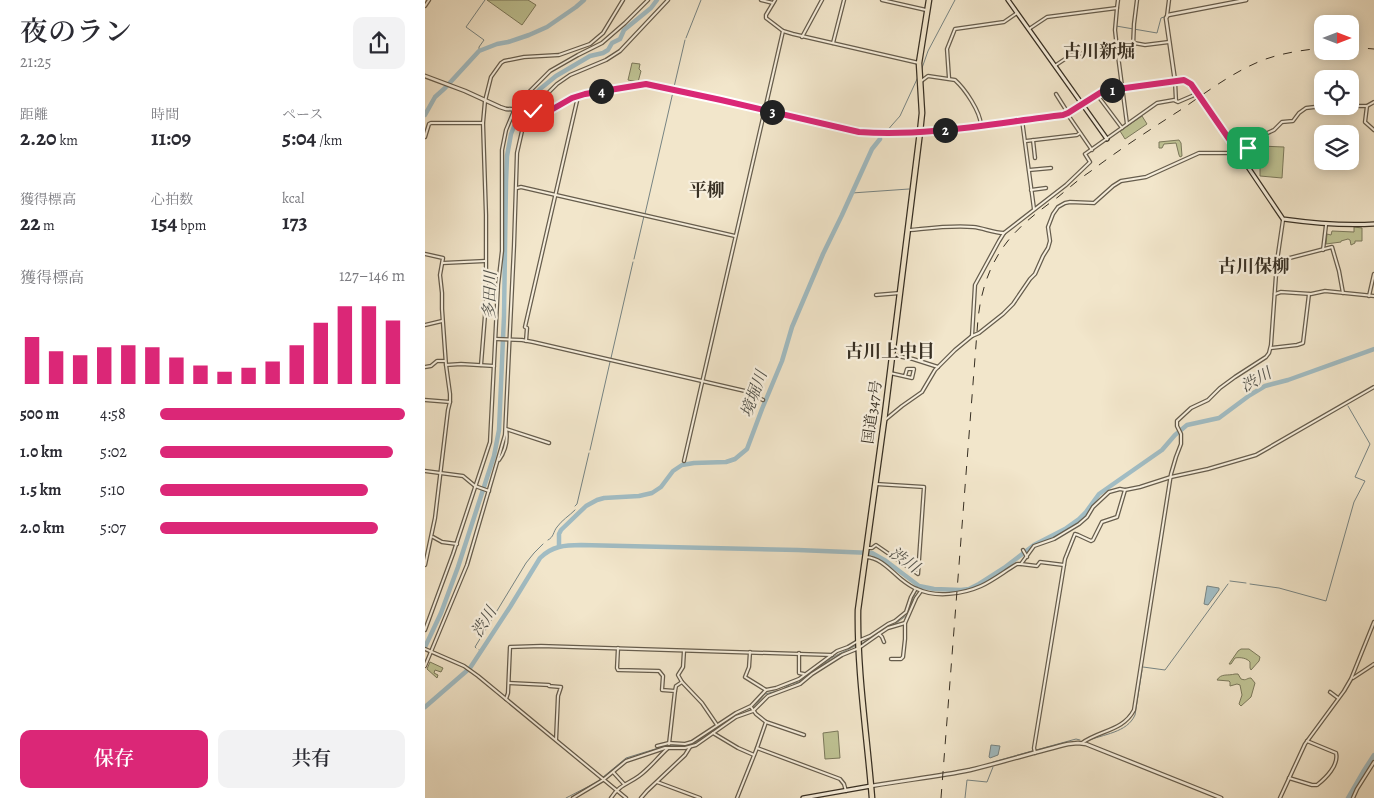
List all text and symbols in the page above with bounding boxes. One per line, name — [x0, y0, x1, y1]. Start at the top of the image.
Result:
text: 夜のラン — [20, 13, 132, 51]
north arrow — [1314, 15, 1359, 60]
map controls — [1314, 15, 1359, 170]
button: share — [353, 17, 405, 69]
district label: 古川新堀 — [1063, 39, 1135, 63]
text: 21:25 — [20, 51, 51, 73]
button: locate — [1314, 70, 1359, 115]
pin: 4 — [589, 78, 613, 104]
pin: 1 — [1099, 78, 1125, 102]
text: 1 — [1110, 81, 1115, 100]
text: 4 — [598, 82, 605, 101]
pin — [512, 90, 554, 132]
icon: check — [519, 97, 547, 125]
pin: 3 — [759, 100, 785, 124]
text: 3 — [769, 103, 776, 122]
text: 距離 — [20, 105, 48, 124]
text: 時間 — [151, 105, 179, 124]
text: ペース — [282, 105, 323, 124]
pin: 2 — [933, 118, 957, 142]
text: 2 — [942, 121, 949, 140]
text: 2.20 — [20, 124, 57, 152]
text: 11:09 — [151, 124, 191, 152]
text: 5:04 — [282, 124, 316, 152]
button: layers — [1314, 125, 1359, 170]
pin — [1227, 127, 1269, 169]
text: km — [57, 131, 78, 150]
text: /km — [316, 131, 342, 150]
icon: arrive — [1234, 134, 1262, 162]
district label: 平柳 — [689, 178, 725, 202]
text: kcal — [282, 189, 304, 208]
text: 獲得標高 — [20, 190, 76, 209]
text: 心拍数 — [151, 190, 193, 209]
text: 173 — [282, 208, 308, 236]
text: 22 — [20, 209, 40, 237]
text: 154 — [151, 209, 177, 237]
text: m — [40, 216, 55, 235]
text: bpm — [177, 216, 206, 235]
district label: 古川保柳 — [1218, 254, 1290, 278]
text: 127–146 m — [339, 265, 405, 287]
text: 獲得標高 — [20, 267, 84, 289]
water label: 多田川 — [478, 269, 502, 319]
district label: 古川上中目 — [845, 339, 935, 363]
water label: 渋川 — [1237, 362, 1277, 397]
water label: 境堀川 — [735, 366, 773, 420]
street label: 国道347号 — [858, 379, 886, 445]
text: 500 m — [20, 403, 59, 425]
text: 4:58 — [100, 403, 126, 425]
text: 1.0 km — [20, 441, 63, 463]
text: 5:02 — [100, 441, 127, 463]
text: 1.5 km — [20, 479, 61, 501]
text: 5:10 — [100, 479, 125, 501]
text: 2.0 km — [20, 517, 65, 539]
text: 5:07 — [100, 517, 126, 539]
water label: 渋川 — [885, 542, 925, 579]
water label: 渋川 — [466, 601, 503, 641]
button: 保存 — [20, 730, 208, 788]
button: 共有 — [218, 730, 405, 788]

